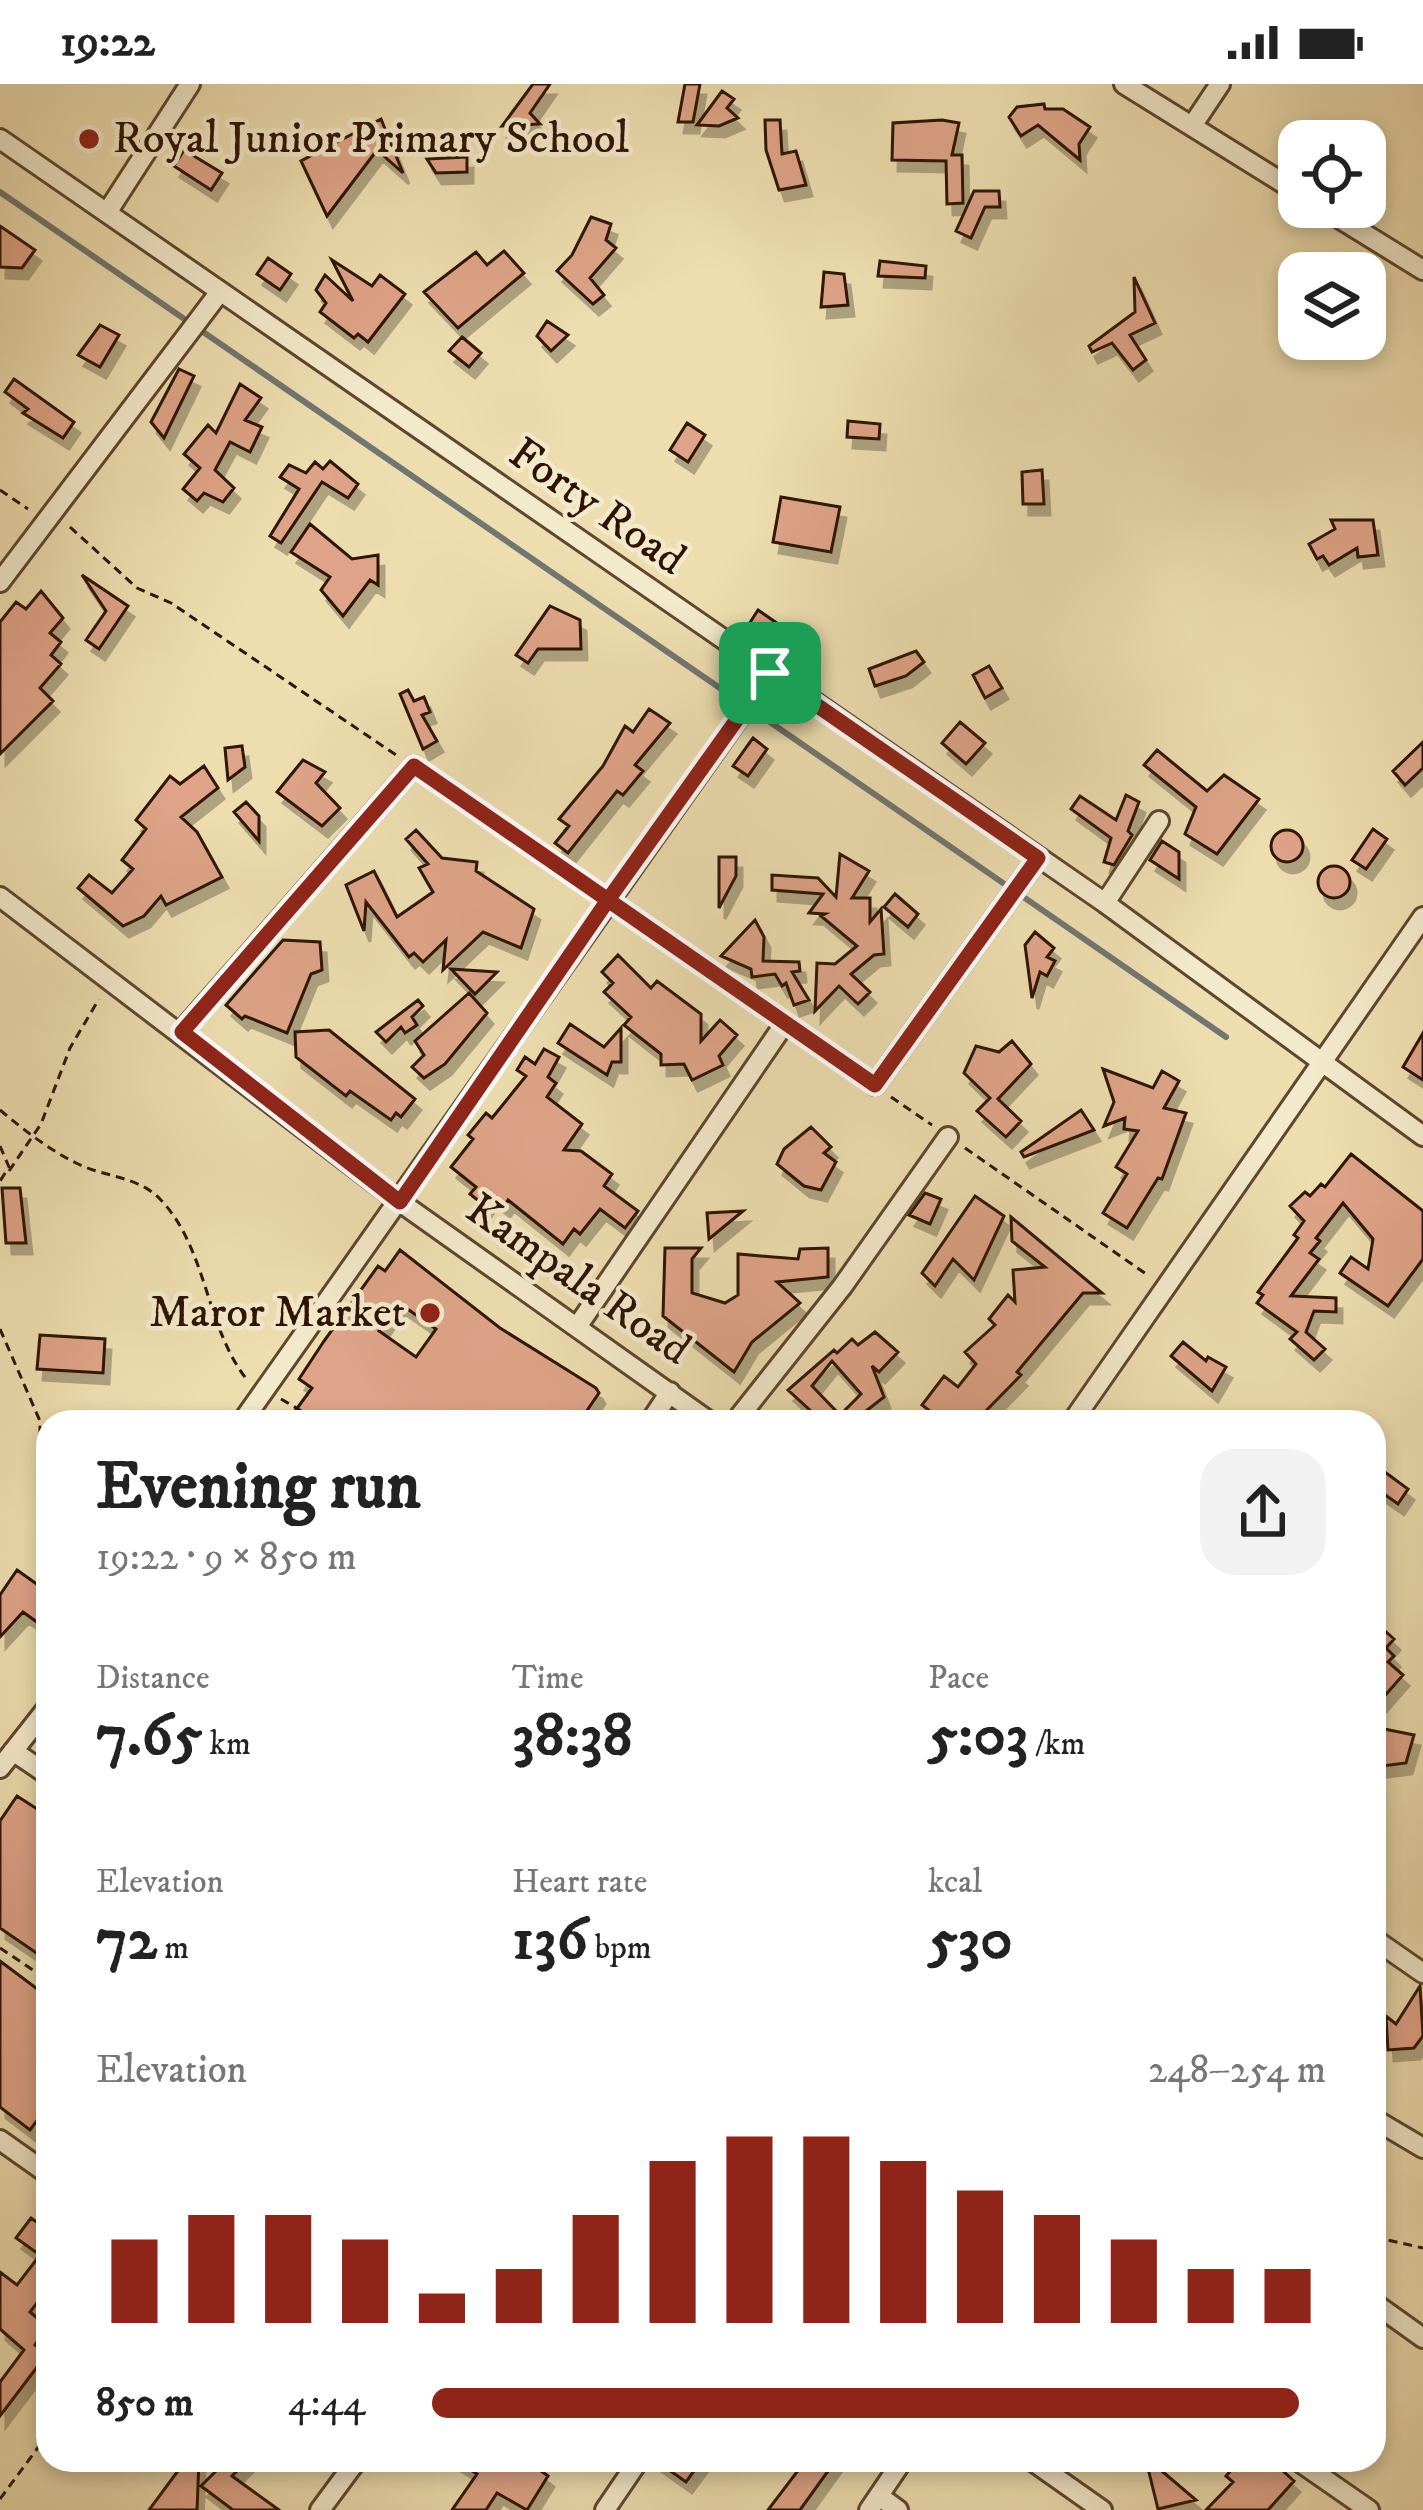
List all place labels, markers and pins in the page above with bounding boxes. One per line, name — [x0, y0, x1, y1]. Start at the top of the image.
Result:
place label: Royal Junior Primary School — [113, 111, 629, 167]
marker: Royal Junior Primary School — [76, 126, 102, 152]
pin — [719, 622, 821, 724]
place label: Maror Market — [149, 1285, 406, 1341]
marker: Maror Market — [417, 1300, 443, 1326]

